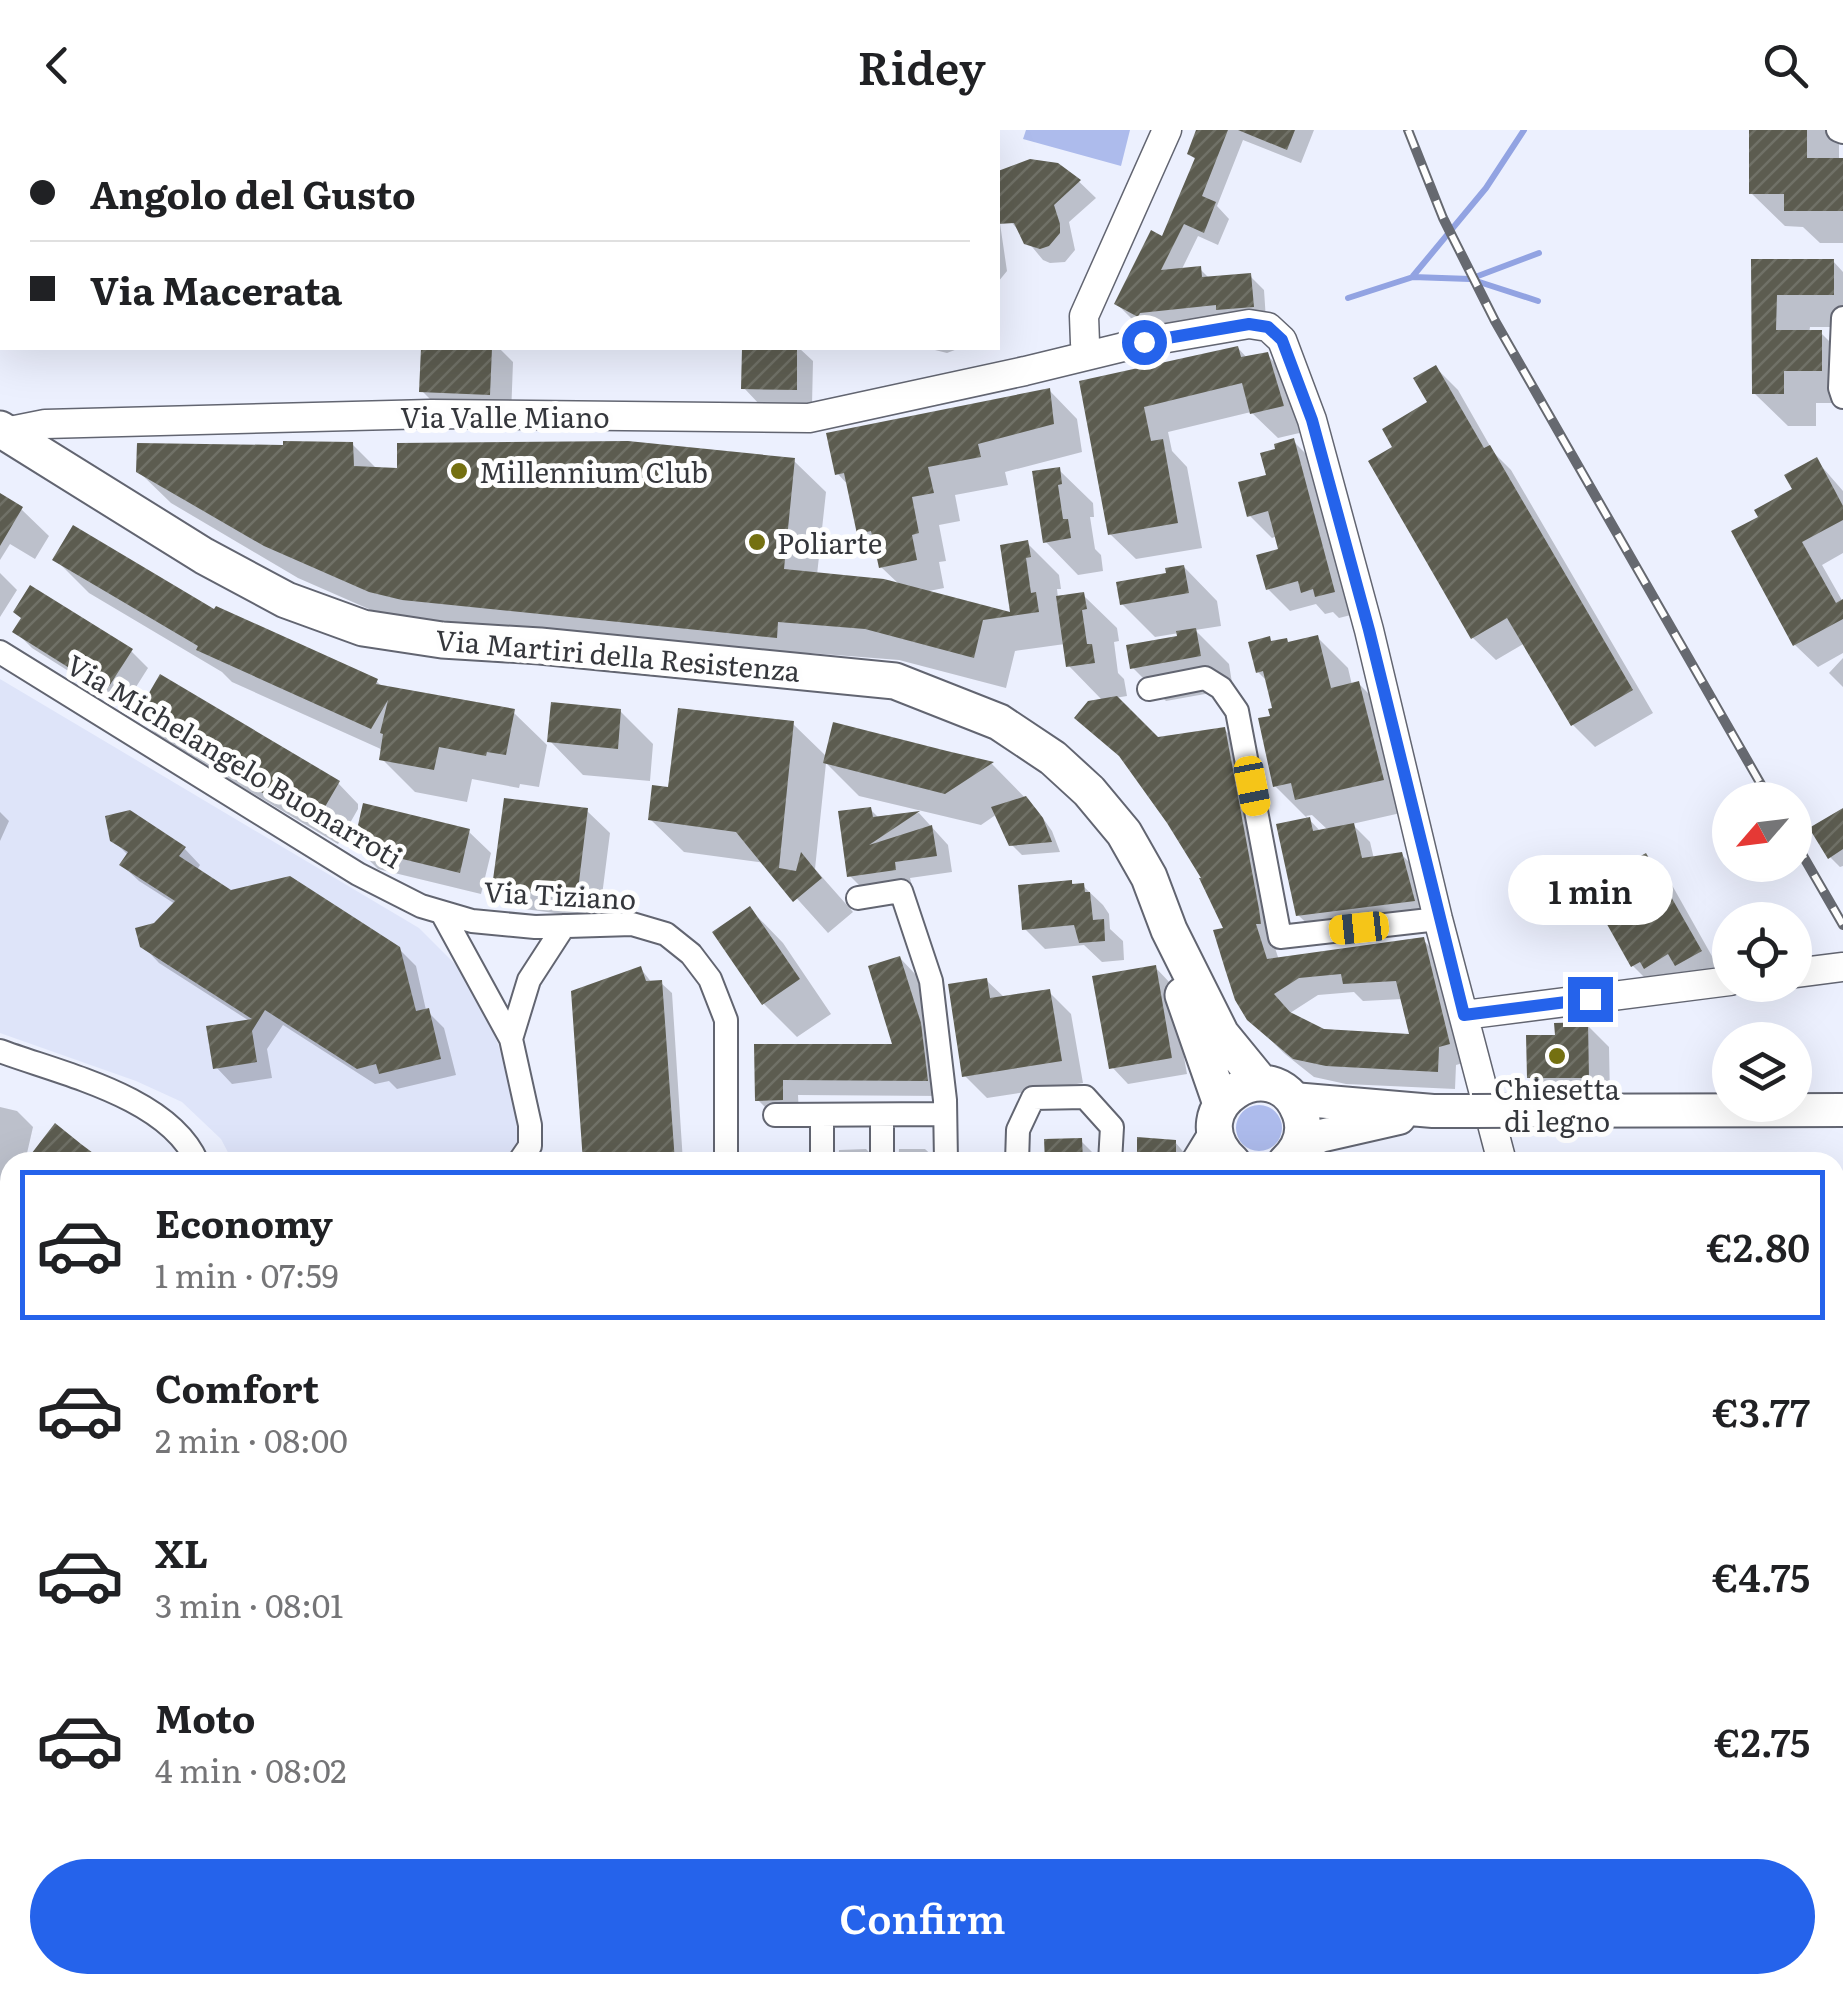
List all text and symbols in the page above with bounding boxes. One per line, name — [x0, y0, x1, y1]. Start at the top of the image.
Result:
text: Ridey — [857, 32, 986, 99]
icon: back — [30, 38, 85, 93]
icon: search — [1758, 38, 1813, 93]
text: Angolo del Gusto — [90, 164, 416, 221]
text: Via Macerata — [90, 260, 342, 317]
route start — [1122, 320, 1167, 365]
street label: Via Valle Miano — [400, 395, 610, 437]
place label: Millennium Club — [479, 450, 708, 492]
marker: Millennium Club — [448, 460, 470, 482]
place label: Poliarte — [777, 521, 882, 563]
marker: Poliarte — [746, 531, 768, 553]
street label: Via Martiri della Resistenza — [434, 617, 802, 691]
street label: Via Michelangelo Buonarroti — [59, 643, 411, 877]
car — [1232, 754, 1272, 818]
north arrow — [1712, 782, 1812, 882]
map controls — [1712, 782, 1812, 1122]
callout: 1 min — [1508, 854, 1672, 924]
text: 1 min — [1548, 866, 1633, 914]
street label: Via Tiziano — [483, 869, 637, 919]
button: locate — [1712, 902, 1812, 1002]
car — [1328, 910, 1390, 946]
route end — [1568, 977, 1613, 1022]
button: layers — [1712, 1022, 1812, 1122]
marker: Chiesetta di legno — [1546, 1045, 1568, 1067]
place label: Chiesetta di legno — [1494, 1067, 1620, 1141]
text: Economy — [155, 1193, 333, 1250]
icon: car — [35, 1200, 125, 1290]
text: €2.80 — [1707, 1217, 1810, 1274]
text: 1 min · 07:59 — [155, 1250, 339, 1298]
text: Comfort — [155, 1358, 319, 1415]
icon: car — [35, 1365, 125, 1455]
text: €3.77 — [1713, 1382, 1810, 1439]
text: 2 min · 08:00 — [155, 1415, 348, 1463]
text: XL — [155, 1523, 208, 1580]
icon: car — [35, 1530, 125, 1620]
text: €4.75 — [1712, 1547, 1810, 1604]
text: 3 min · 08:01 — [155, 1580, 343, 1628]
text: Moto — [155, 1688, 255, 1745]
icon: car — [35, 1695, 125, 1785]
text: €2.75 — [1714, 1712, 1810, 1769]
text: 4 min · 08:02 — [155, 1745, 347, 1793]
button: Confirm — [30, 1859, 1815, 1974]

